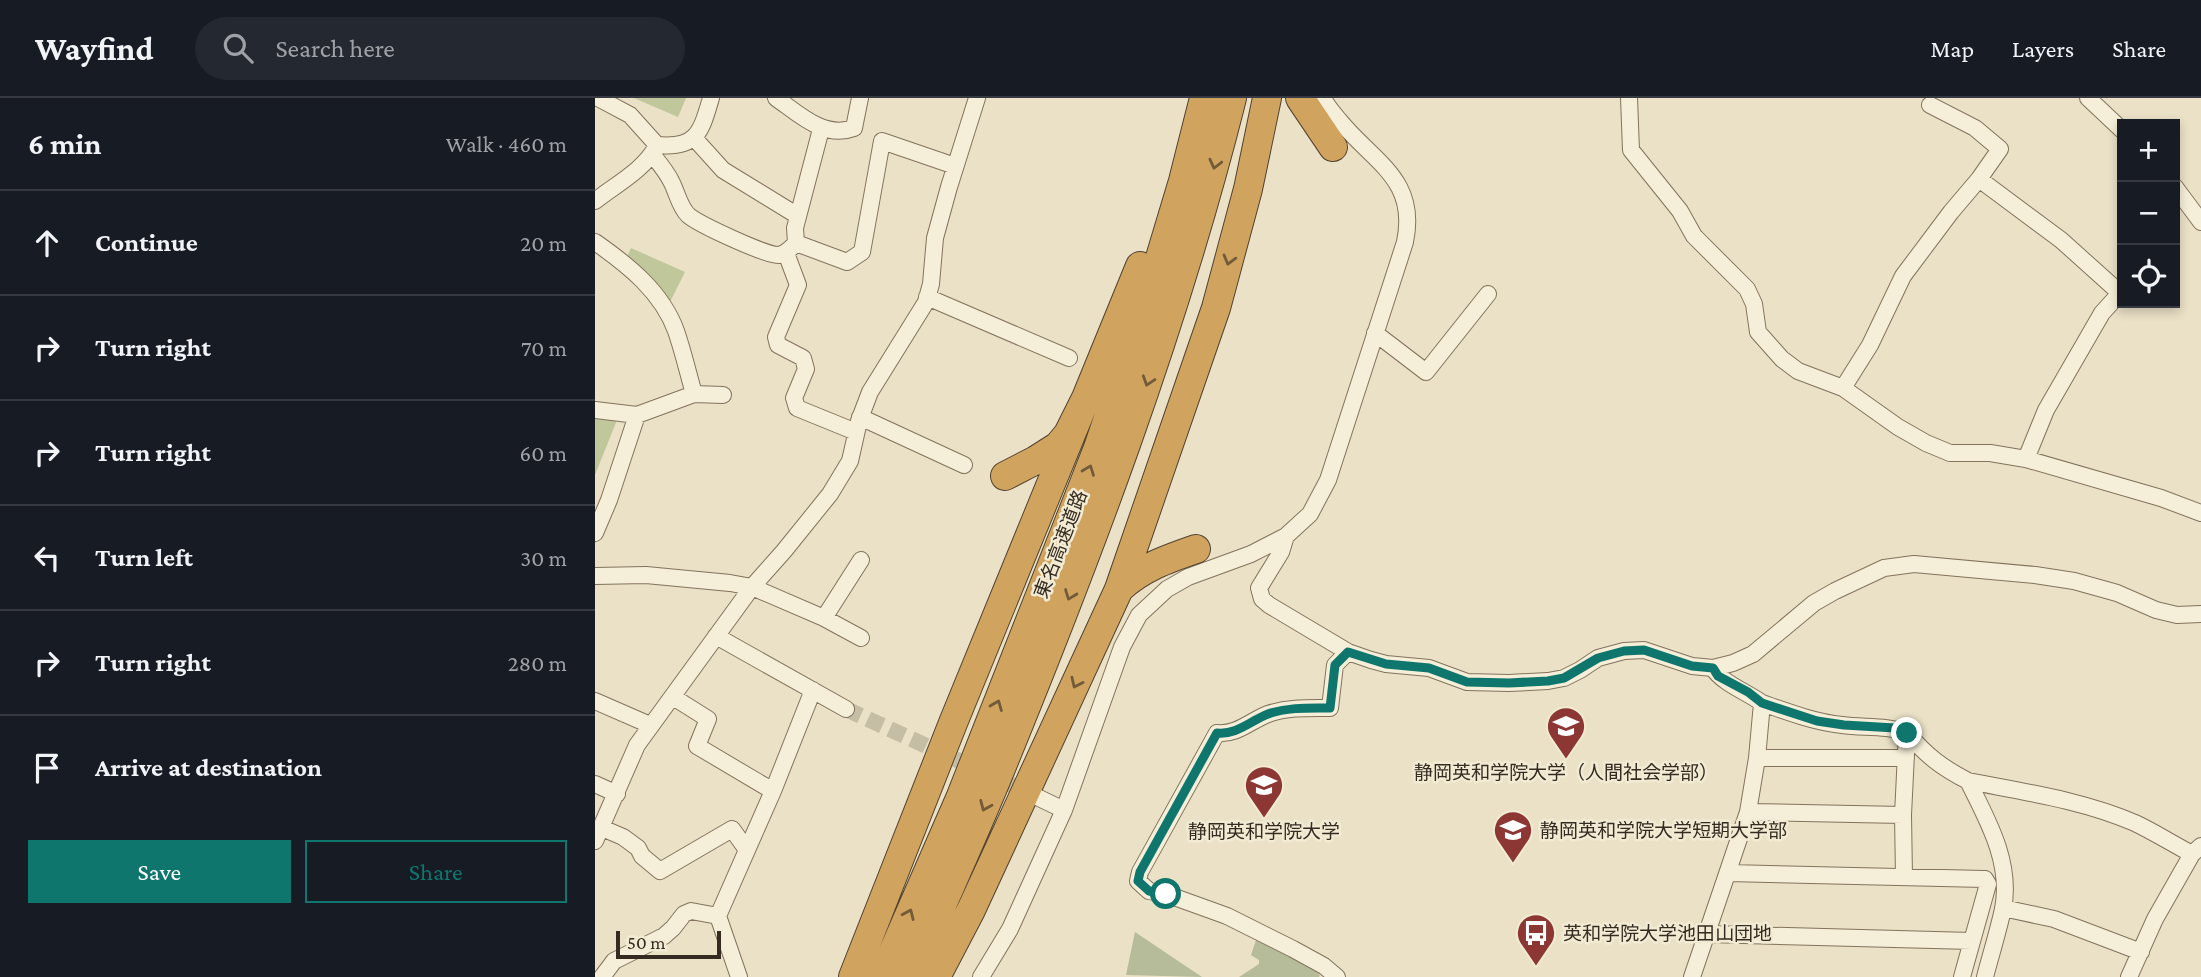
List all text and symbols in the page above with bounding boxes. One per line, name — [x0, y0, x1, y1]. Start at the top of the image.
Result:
search box — [195, 17, 685, 80]
icon: search — [219, 29, 257, 67]
text: Wayfind — [35, 30, 153, 67]
text: Search here — [275, 34, 395, 63]
text: Map — [1930, 35, 1974, 62]
text: Layers — [2012, 35, 2074, 62]
text: Share — [2112, 35, 2166, 62]
map controls — [2117, 119, 2180, 308]
button: + — [2117, 119, 2180, 182]
text: 6 min — [28, 127, 101, 160]
text: Walk · 460 m — [446, 131, 567, 157]
one-way arrow — [1209, 158, 1223, 170]
button: − — [2117, 182, 2180, 245]
icon: ahead — [28, 224, 66, 262]
text: Continue — [95, 228, 198, 257]
text: 20 m — [520, 230, 567, 256]
button: locate — [2117, 245, 2180, 308]
one-way arrow — [1223, 254, 1237, 266]
icon: right — [28, 329, 66, 367]
text: Turn right — [95, 333, 211, 362]
text: 70 m — [521, 335, 567, 361]
one-way arrow — [1142, 375, 1156, 387]
icon: right — [28, 434, 66, 472]
text: Turn right — [95, 438, 211, 467]
text: 60 m — [520, 440, 567, 466]
one-way arrow — [1080, 465, 1094, 477]
street label: 東名高速道路 — [1030, 487, 1091, 601]
icon: left — [28, 539, 66, 577]
text: Turn left — [95, 543, 193, 572]
text: 30 m — [520, 545, 567, 571]
one-way arrow — [1065, 589, 1079, 601]
icon: right — [28, 644, 66, 682]
text: Turn right — [95, 648, 211, 677]
text: 280 m — [508, 650, 567, 676]
one-way arrow — [1070, 676, 1084, 688]
one-way arrow — [989, 699, 1003, 711]
school or university icon: 静岡英和学院大学（人間社会学部） — [1545, 705, 1587, 760]
route end — [1891, 717, 1922, 748]
icon: arrive — [28, 749, 66, 787]
text: Arrive at destination — [95, 753, 322, 782]
place label: 静岡英和学院大学（人間社会学部） — [1414, 762, 1718, 783]
school or university icon: 静岡英和学院大学 — [1243, 764, 1285, 819]
one-way arrow — [979, 799, 993, 811]
school or university icon: 静岡英和学院大学短期大学部 — [1492, 809, 1534, 864]
place label: 静岡英和学院大学短期大学部 — [1540, 820, 1787, 841]
place label: 静岡英和学院大学 — [1188, 821, 1340, 842]
button: Save — [28, 840, 291, 903]
button: Share — [305, 840, 567, 903]
route start — [1150, 878, 1181, 909]
one-way arrow — [901, 909, 915, 922]
bus stop icon: 英和学院大学池田山団地 — [1515, 912, 1557, 967]
place label: 英和学院大学池田山団地 — [1563, 923, 1772, 944]
scale bar — [616, 928, 721, 960]
text: 50 m — [627, 932, 666, 953]

